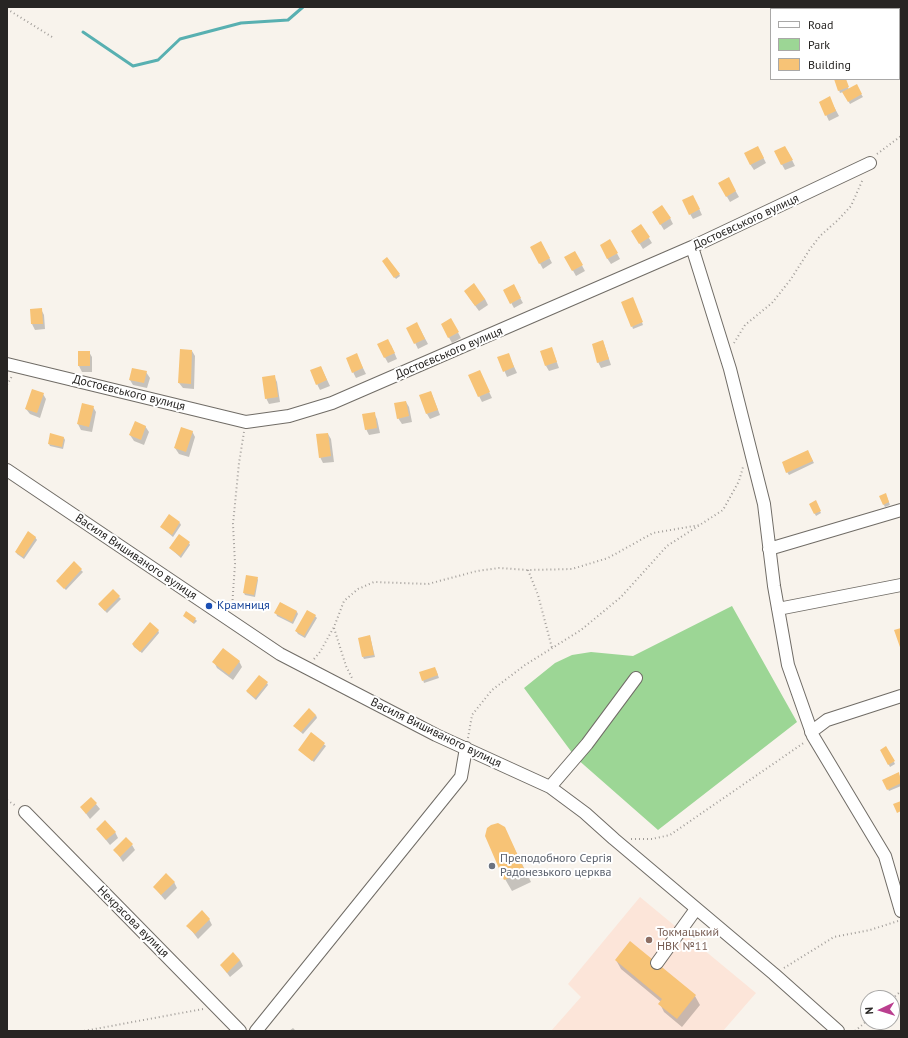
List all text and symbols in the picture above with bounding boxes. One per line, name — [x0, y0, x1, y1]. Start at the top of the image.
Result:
legend — [770, 8, 900, 80]
text: Road — [808, 17, 833, 32]
text: Park — [808, 37, 830, 52]
text: Building — [808, 57, 851, 72]
street label: Достоєвського вулиця — [691, 191, 801, 253]
street label: Достоєвського вулиця — [393, 324, 505, 382]
street label: Достоєвського вулиця — [71, 372, 187, 414]
street label: Василя Вишиваного вулиця — [72, 511, 200, 603]
place label: Крамниця — [217, 599, 270, 613]
marker: Крамниця — [204, 601, 214, 611]
street label: Василя Вишиваного вулиця — [368, 695, 504, 771]
place label: Преподобного Сергія Радонезького церква — [500, 852, 612, 880]
marker: Преподобного Сергія Радонезького церква — [487, 861, 497, 871]
street label: Некрасова вулиця — [94, 883, 172, 961]
place label: Токмацький НВК №11 — [657, 926, 719, 954]
marker: Токмацький НВК №11 — [644, 935, 654, 945]
north arrow — [860, 990, 900, 1030]
text: N — [862, 1007, 876, 1015]

